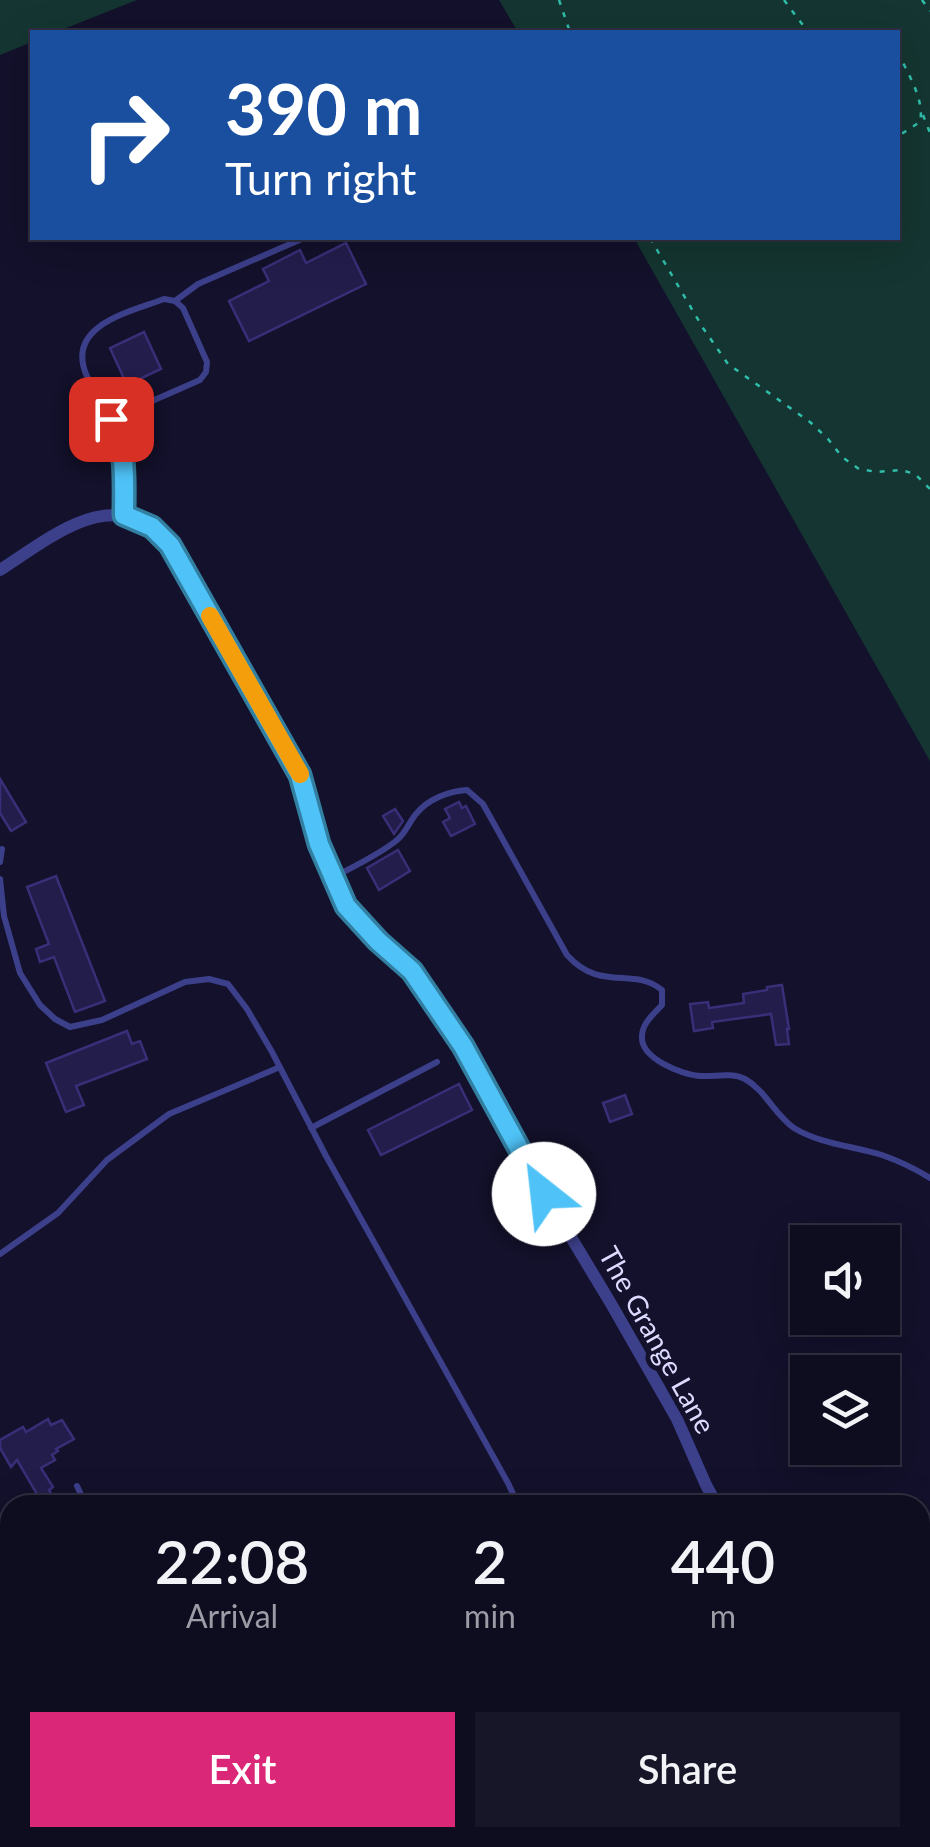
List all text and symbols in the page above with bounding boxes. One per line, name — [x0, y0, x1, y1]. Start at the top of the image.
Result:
text: 390 m — [225, 66, 422, 150]
icon: right — [60, 70, 190, 200]
text: Turn right — [225, 151, 416, 205]
pin — [69, 377, 154, 462]
icon: arrive — [84, 392, 139, 447]
position arrow — [492, 1142, 596, 1246]
map controls — [790, 1225, 900, 1465]
button: sound — [790, 1225, 900, 1335]
street label: The Grange Lane — [592, 1240, 723, 1439]
button: layers — [790, 1355, 900, 1465]
text: 22:08 — [155, 1525, 309, 1597]
text: 2 — [473, 1525, 507, 1597]
text: 440 — [671, 1525, 775, 1597]
text: Arrival — [186, 1596, 278, 1635]
text: min — [464, 1596, 516, 1635]
text: m — [710, 1596, 736, 1635]
button: Exit — [30, 1712, 455, 1827]
button: Share — [475, 1712, 900, 1827]

